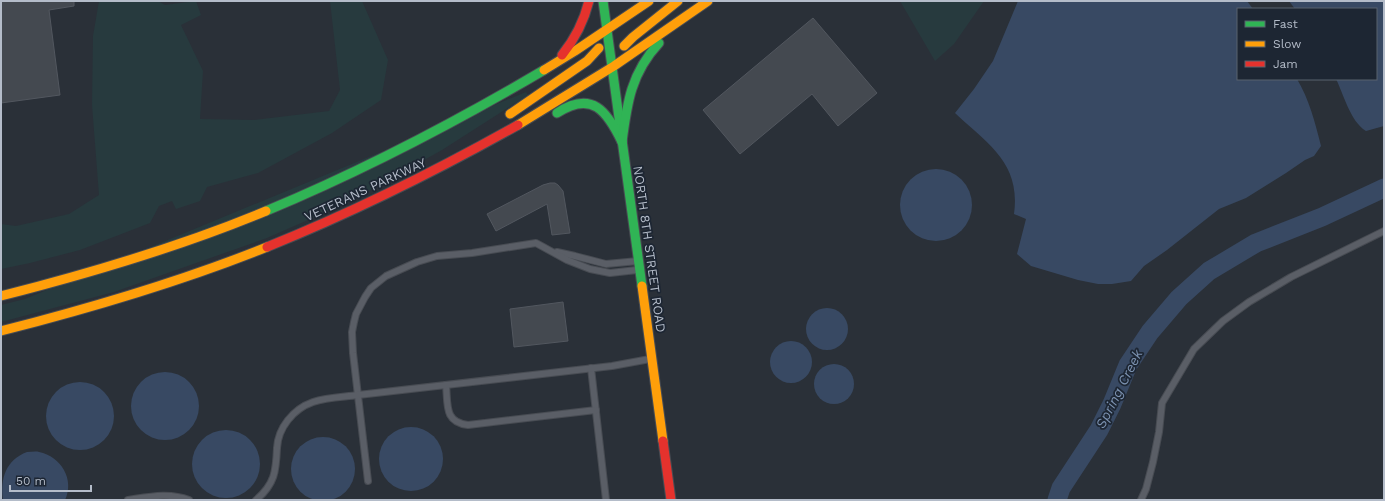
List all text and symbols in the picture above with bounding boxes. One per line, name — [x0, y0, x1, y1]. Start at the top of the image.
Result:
legend — [1237, 8, 1377, 80]
text: Fast — [1273, 17, 1298, 31]
text: Slow — [1273, 37, 1301, 51]
text: Jam — [1273, 57, 1298, 71]
street label: VETERANS PARKWAY — [302, 154, 429, 224]
street label: NORTH 8TH STREET ROAD — [630, 165, 669, 333]
water label: Spring Creek — [1092, 347, 1146, 431]
scale bar — [10, 467, 91, 493]
text: 50 m — [16, 474, 46, 488]

